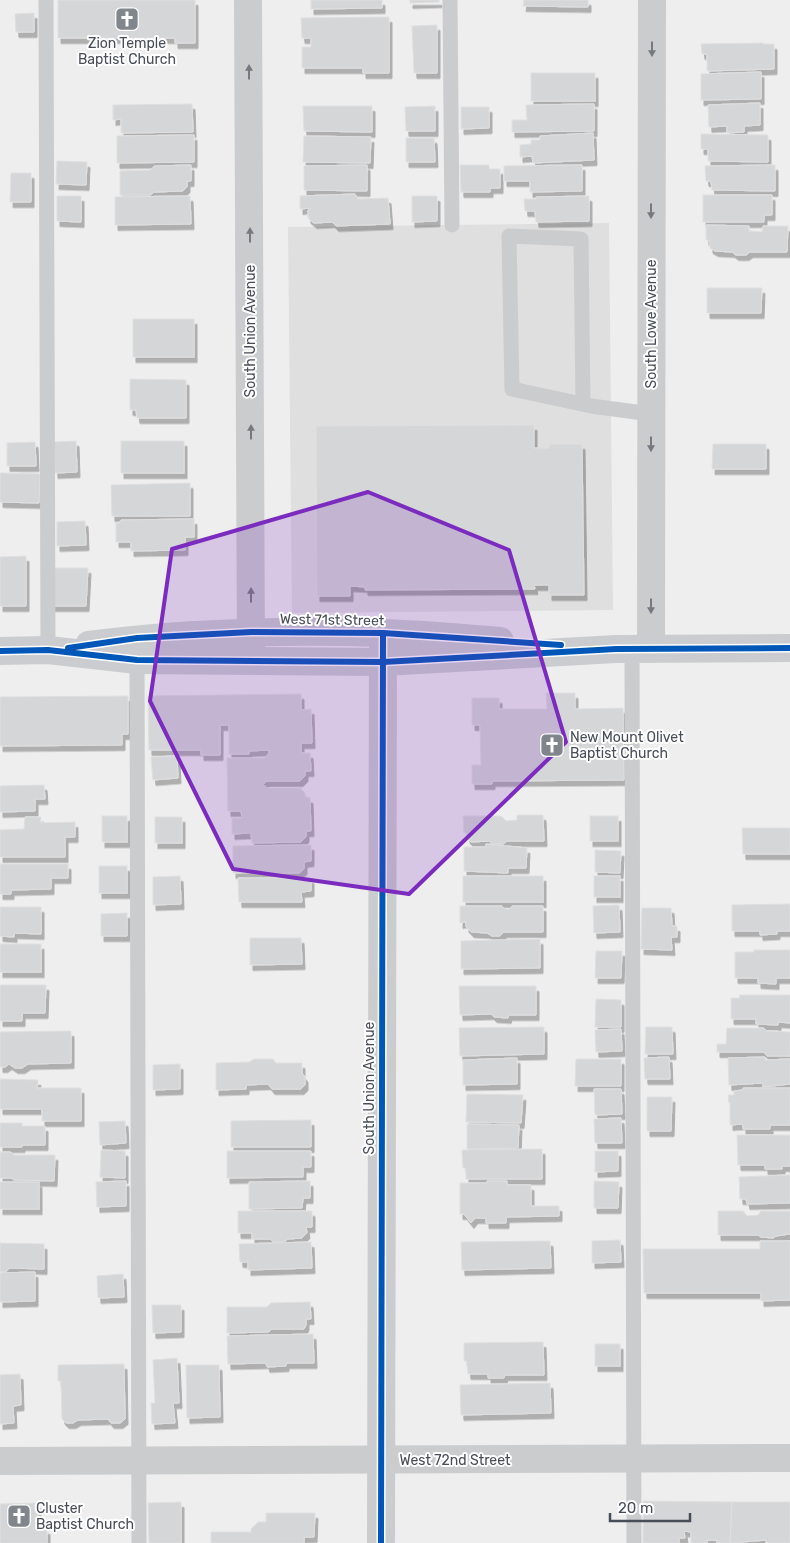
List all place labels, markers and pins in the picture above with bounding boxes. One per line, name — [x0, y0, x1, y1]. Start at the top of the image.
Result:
church icon: Zion Temple Baptist Church — [114, 6, 140, 32]
place label: Zion Temple Baptist Church — [78, 35, 176, 68]
place label: New Mount Olivet Baptist Church — [570, 729, 684, 762]
church icon: New Mount Olivet Baptist Church — [539, 732, 565, 758]
place label: Cluster Baptist Church — [36, 1500, 134, 1533]
church icon: Cluster Baptist Church — [6, 1503, 32, 1529]

